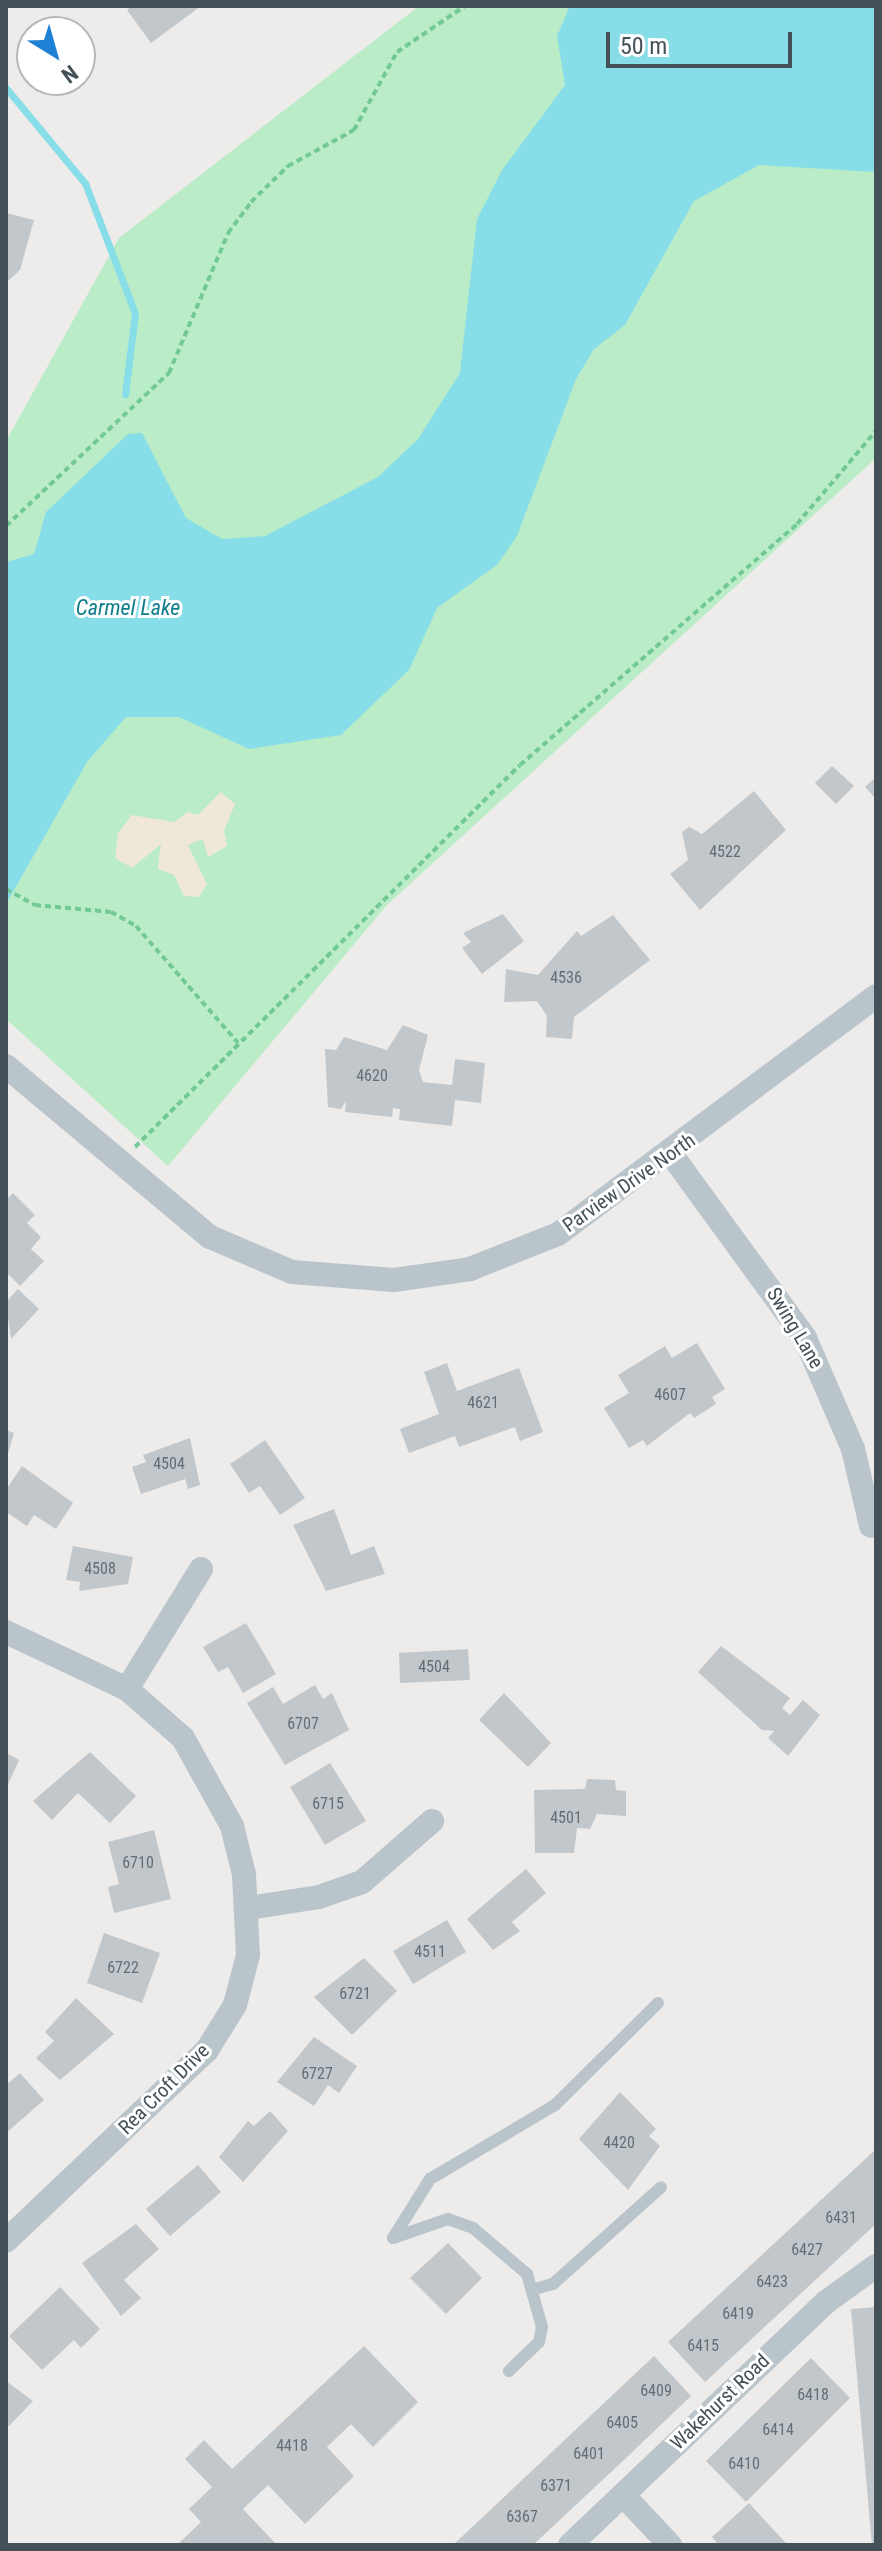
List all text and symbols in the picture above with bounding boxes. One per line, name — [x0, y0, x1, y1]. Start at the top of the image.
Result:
north arrow — [16, 16, 96, 96]
scale bar — [610, 16, 796, 66]
text: 50 m — [620, 32, 667, 60]
text: N — [57, 60, 82, 88]
water label: Carmel Lake — [76, 595, 180, 621]
house number: 4522 — [709, 842, 741, 862]
house number: 4536 — [550, 968, 582, 988]
house number: 4620 — [356, 1066, 388, 1086]
street label: Parview Drive North — [558, 1128, 700, 1238]
street label: Swing Lane — [761, 1283, 829, 1373]
house number: 4607 — [654, 1385, 686, 1405]
house number: 4621 — [467, 1393, 499, 1413]
house number: 4504 — [153, 1454, 185, 1474]
house number: 4508 — [84, 1559, 116, 1579]
house number: 4504 — [418, 1657, 450, 1677]
house number: 6707 — [287, 1714, 319, 1734]
house number: 6715 — [312, 1794, 344, 1814]
house number: 4501 — [550, 1808, 582, 1828]
house number: 6710 — [122, 1853, 154, 1873]
house number: 4511 — [414, 1942, 446, 1962]
house number: 6722 — [107, 1958, 139, 1978]
house number: 6721 — [339, 1984, 371, 2004]
street label: Rea Croft Drive — [114, 2039, 214, 2139]
house number: 6727 — [301, 2064, 333, 2084]
house number: 4420 — [603, 2133, 635, 2153]
house number: 6431 — [825, 2208, 857, 2228]
house number: 6427 — [791, 2240, 823, 2260]
house number: 6423 — [756, 2272, 788, 2292]
house number: 6419 — [722, 2304, 754, 2324]
house number: 6415 — [687, 2336, 719, 2356]
street label: Wakehurst Road — [666, 2349, 774, 2455]
house number: 6409 — [640, 2381, 672, 2401]
house number: 6418 — [797, 2385, 829, 2405]
house number: 6405 — [606, 2413, 638, 2433]
house number: 6414 — [762, 2420, 794, 2440]
house number: 4418 — [276, 2436, 308, 2456]
house number: 6401 — [573, 2444, 605, 2464]
house number: 6410 — [728, 2454, 760, 2474]
house number: 6371 — [540, 2476, 572, 2496]
house number: 6367 — [506, 2507, 538, 2527]

